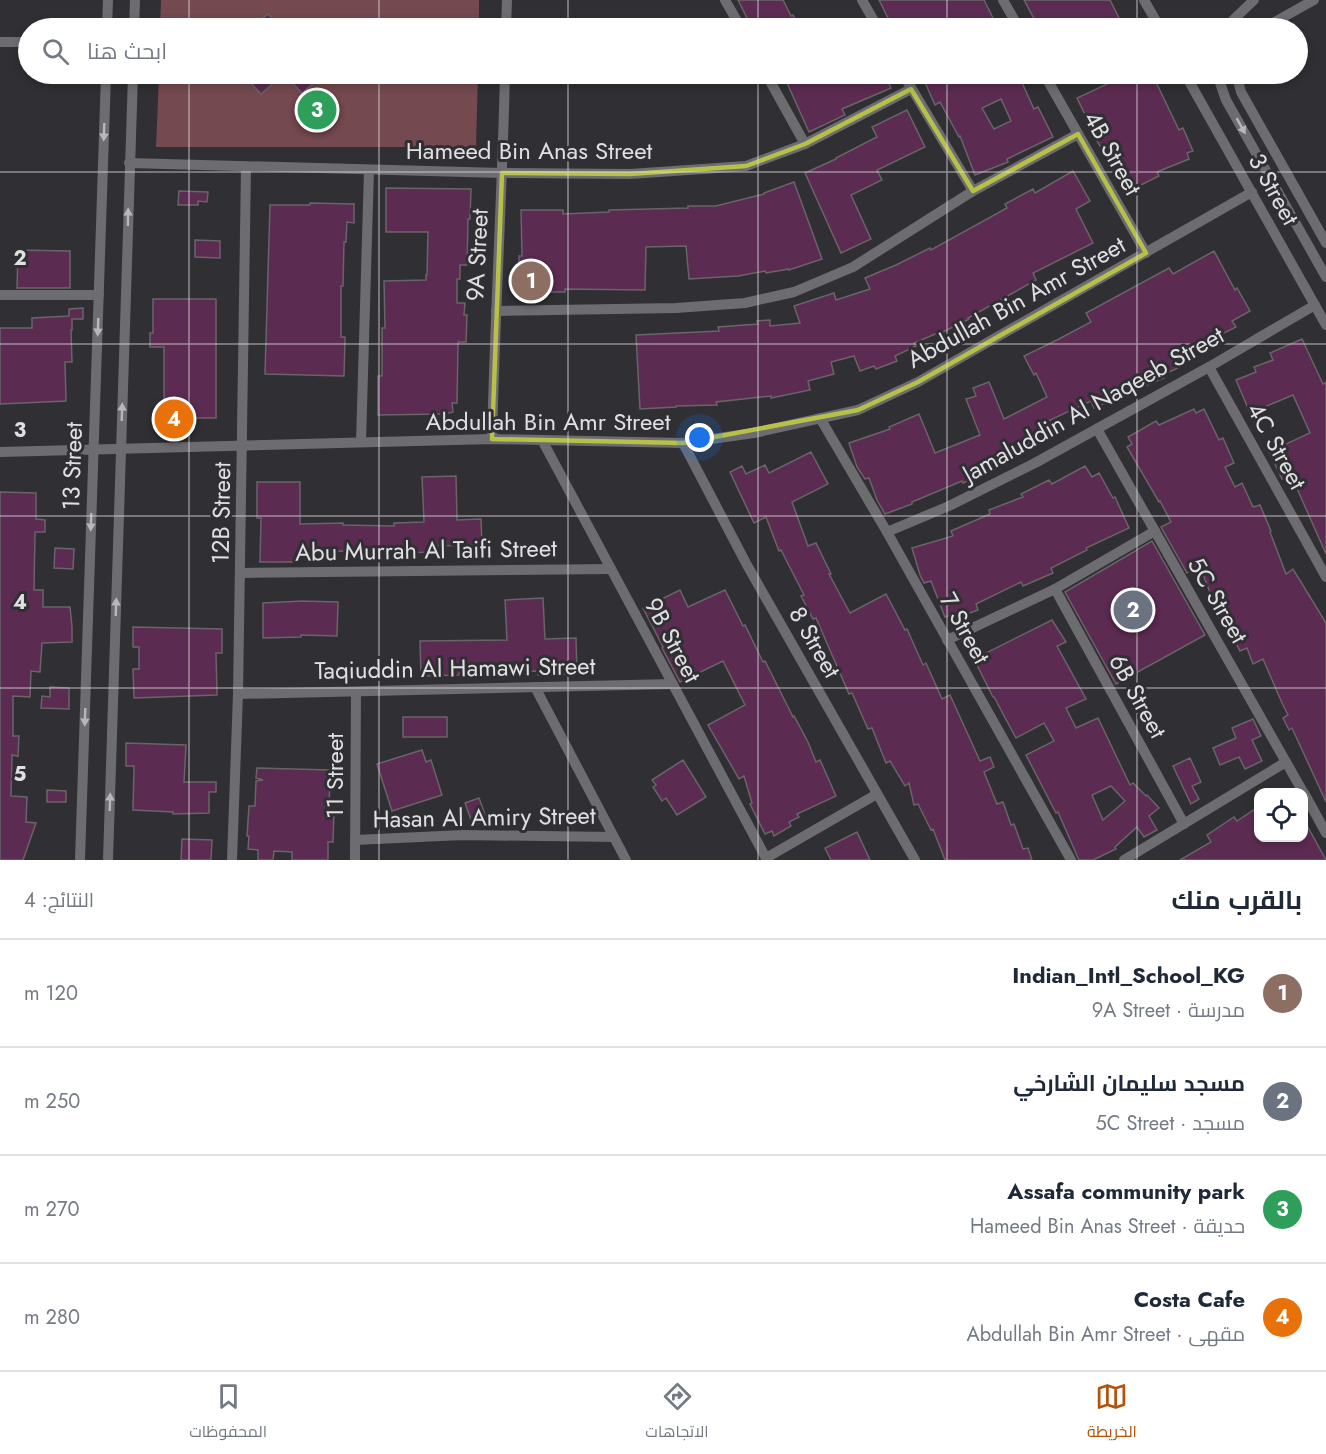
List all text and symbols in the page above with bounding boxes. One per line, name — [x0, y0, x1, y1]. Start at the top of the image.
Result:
search box — [18, 18, 1308, 84]
icon: search — [39, 35, 72, 68]
text: ابحث هنا — [87, 35, 167, 67]
pin: 3 — [298, 88, 336, 132]
street label: 4B Street — [1075, 104, 1151, 202]
one-way arrow — [1236, 118, 1246, 135]
one-way arrow — [99, 122, 108, 141]
street label: Hameed Bin Anas Street — [406, 133, 653, 168]
street label: 3 Street — [1240, 147, 1308, 232]
one-way arrow — [123, 207, 133, 226]
street label: 9A Street — [457, 208, 497, 302]
street label: Abdullah Bin Amr Street — [900, 227, 1132, 377]
text: 2 — [13, 244, 27, 273]
pin: 1 — [512, 258, 550, 304]
one-way arrow — [93, 317, 102, 336]
street label: Jamaluddin Al Naqeeb Street — [953, 317, 1230, 492]
pin: 4 — [154, 396, 194, 442]
street label: 4C Street — [1239, 396, 1315, 496]
one-way arrow — [118, 402, 127, 421]
street label: Abdullah Bin Amr Street — [426, 404, 671, 439]
text: 3 — [14, 416, 26, 445]
street label: 13 Street — [53, 421, 91, 511]
your location — [685, 423, 714, 452]
street label: 12B Street — [203, 461, 239, 564]
one-way arrow — [87, 512, 96, 531]
street label: Abu Murrah Al Taifi Street — [295, 530, 557, 570]
street label: 5C Street — [1179, 550, 1257, 650]
street label: 7 Street — [931, 586, 999, 670]
text: 4 — [13, 588, 27, 617]
pin: 2 — [1114, 588, 1152, 632]
street label: 9B Street — [636, 591, 710, 689]
one-way arrow — [112, 597, 121, 616]
street label: 8 Street — [780, 600, 850, 685]
street label: 6B Street — [1100, 647, 1176, 745]
street label: Taqiuddin Al Hamawi Street — [314, 648, 596, 688]
one-way arrow — [80, 707, 90, 726]
street label: 11 Street — [317, 733, 352, 819]
text: 5 — [14, 760, 27, 789]
map controls — [1254, 788, 1308, 842]
button: locate — [1254, 788, 1308, 842]
one-way arrow — [106, 792, 115, 811]
street label: Hasan Al Amiry Street — [372, 798, 596, 836]
text: بالقرب منك — [1172, 881, 1302, 919]
text: النتائج: 4 — [24, 886, 94, 915]
text: Indian_Intl_School_KG — [1012, 959, 1245, 991]
text: 120 m — [24, 979, 78, 1008]
text: 1 — [1277, 979, 1288, 1008]
text: مدرسة · 9A Street — [1092, 996, 1245, 1025]
text: مسجد سليمان الشارخي — [1013, 1067, 1245, 1099]
text: 250 m — [24, 1087, 80, 1116]
text: 2 — [1276, 1087, 1289, 1116]
text: مسجد · 5C Street — [1095, 1109, 1245, 1138]
text: Assafa community park — [1007, 1175, 1245, 1207]
text: 270 m — [24, 1195, 80, 1224]
text: 3 — [1276, 1195, 1289, 1224]
text: حديقة · Hameed Bin Anas Street — [970, 1212, 1245, 1241]
text: Costa Cafe — [1134, 1283, 1245, 1315]
text: 280 m — [24, 1303, 80, 1332]
text: 4 — [1276, 1303, 1289, 1332]
text: مقهى · Abdullah Bin Amr Street — [966, 1320, 1245, 1349]
tab: المحفوظات — [189, 1380, 267, 1446]
tab: الاتجاهات — [645, 1380, 709, 1446]
tab: الخريطة — [1087, 1380, 1137, 1446]

